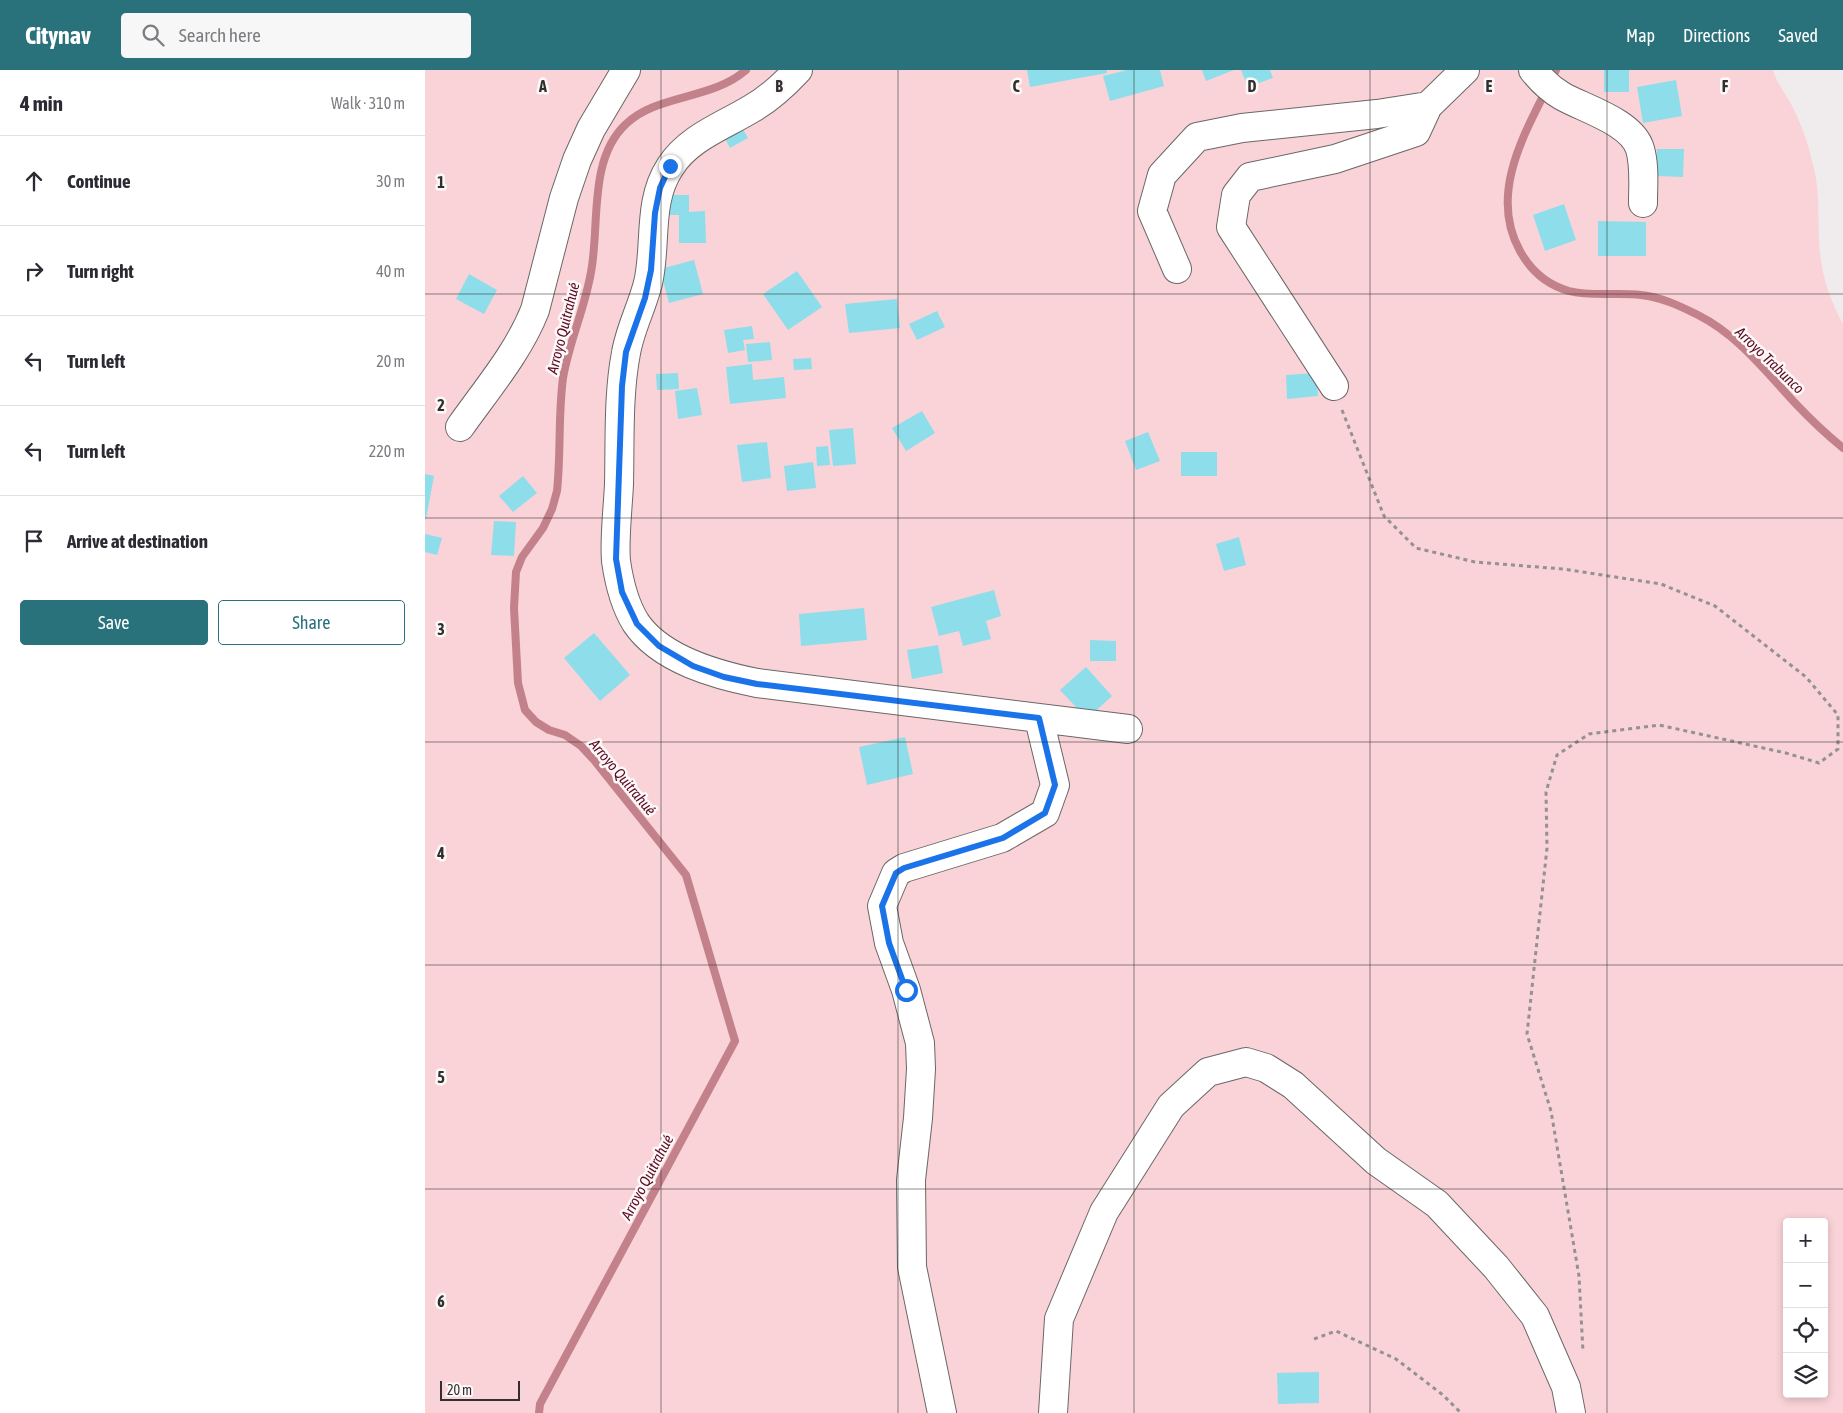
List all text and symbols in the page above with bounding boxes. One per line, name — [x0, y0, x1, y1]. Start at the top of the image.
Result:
search box — [121, 13, 471, 58]
icon: search — [139, 21, 167, 49]
text: Citynav — [25, 22, 91, 49]
text: Search here — [179, 24, 261, 46]
text: Map — [1626, 25, 1655, 46]
text: Directions — [1683, 25, 1750, 46]
text: Saved — [1778, 25, 1818, 46]
text: A — [538, 77, 547, 95]
text: B — [775, 77, 783, 95]
text: C — [1012, 77, 1020, 95]
text: D — [1248, 77, 1257, 95]
text: E — [1486, 77, 1493, 95]
text: F — [1722, 77, 1729, 95]
text: 4 min — [20, 91, 63, 115]
text: Walk · 310 m — [331, 94, 405, 112]
route end — [659, 155, 682, 178]
icon: ahead — [20, 167, 48, 195]
text: Continue — [67, 170, 131, 192]
text: 30 m — [376, 172, 405, 190]
text: 1 — [437, 173, 445, 191]
icon: right — [20, 257, 48, 285]
text: Turn right — [67, 260, 134, 282]
text: 40 m — [376, 262, 405, 280]
water label: Arroyo Quitrahué — [543, 280, 583, 377]
water label: Arroyo Trabunco — [1731, 322, 1808, 397]
icon: left — [20, 347, 48, 375]
text: Turn left — [67, 350, 125, 372]
text: 20 m — [376, 352, 405, 370]
text: 2 — [437, 396, 445, 414]
icon: left — [20, 437, 48, 465]
text: Turn left — [67, 440, 125, 462]
text: 220 m — [369, 442, 405, 460]
icon: arrive — [20, 527, 48, 555]
text: Arrive at destination — [67, 530, 208, 552]
button: Save — [20, 600, 208, 645]
button: Share — [218, 600, 405, 645]
text: 3 — [437, 620, 445, 638]
water label: Arroyo Quitrahué — [586, 735, 660, 819]
text: 4 — [436, 844, 445, 862]
route start — [895, 979, 918, 1002]
text: 5 — [437, 1068, 445, 1086]
water label: Arroyo Quitrahué — [617, 1131, 677, 1223]
map controls — [1783, 1218, 1828, 1398]
button: + — [1783, 1218, 1828, 1263]
button: − — [1783, 1263, 1828, 1308]
text: 6 — [437, 1292, 445, 1310]
button: locate — [1783, 1308, 1828, 1353]
button: layers — [1783, 1353, 1828, 1398]
scale bar — [440, 1378, 520, 1401]
text: 20 m — [447, 1382, 472, 1398]

